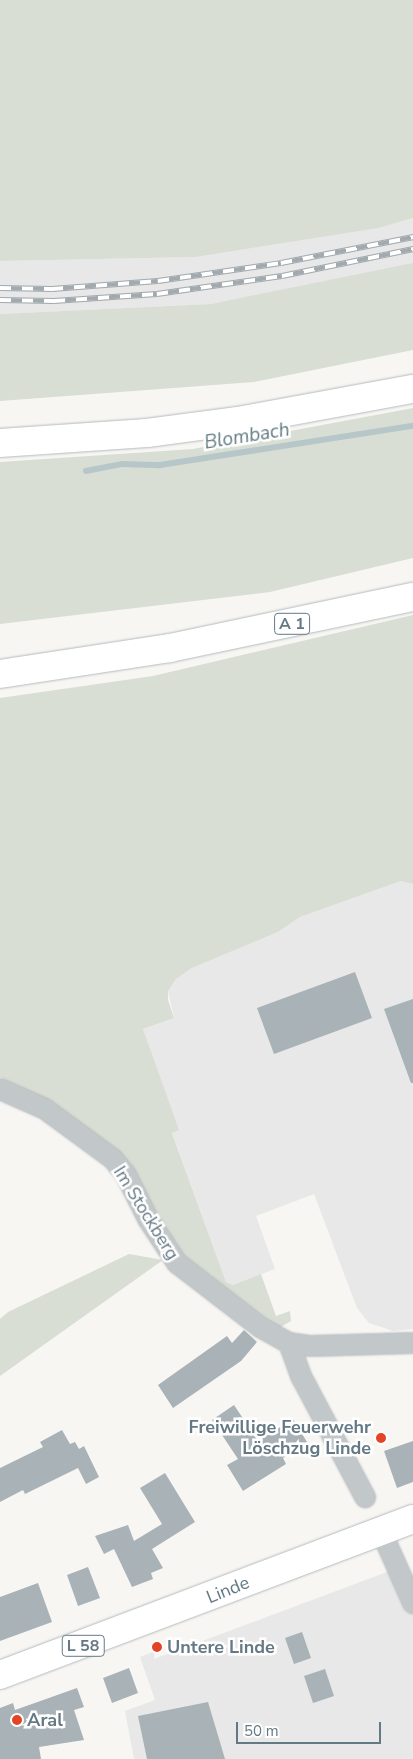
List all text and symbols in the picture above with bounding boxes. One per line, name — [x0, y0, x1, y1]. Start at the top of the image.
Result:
water label: Blombach — [203, 419, 291, 455]
road number: A 1 — [273, 610, 311, 638]
street label: Im Stockberg — [109, 1162, 183, 1264]
place label: Freiwillige Feuerwehr Löschzug Linde — [188, 1417, 371, 1460]
marker: Freiwillige Feuerwehr Löschzug Linde — [375, 1432, 387, 1444]
street label: Linde — [203, 1572, 253, 1608]
road number: L 58 — [61, 1632, 106, 1660]
place label: Untere Linde — [167, 1636, 275, 1658]
marker: Untere Linde — [151, 1641, 163, 1653]
place label: Aral — [27, 1709, 63, 1731]
scale bar — [238, 1712, 383, 1744]
marker: Aral — [11, 1714, 23, 1726]
text: 50 m — [244, 1721, 279, 1741]

